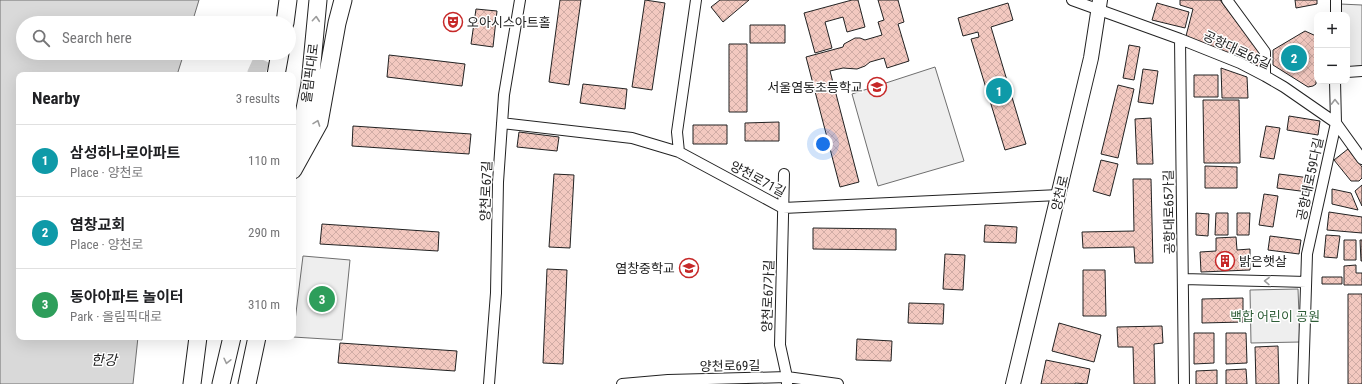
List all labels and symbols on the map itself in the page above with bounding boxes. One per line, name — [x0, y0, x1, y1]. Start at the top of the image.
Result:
theatre icon: 오아시스아트홀 — [442, 11, 464, 33]
place label: 오아시스아트홀 — [467, 15, 551, 30]
one-way arrow — [312, 16, 321, 22]
street label: 공항대로65길 — [1201, 28, 1273, 72]
street label: 올림픽대로 — [299, 42, 321, 104]
pin: 2 — [1281, 43, 1307, 73]
school or university icon: 서울염동초등학교 — [866, 76, 888, 98]
pin: 1 — [986, 76, 1012, 106]
place label: 서울염동초등학교 — [767, 80, 863, 95]
one-way arrow — [1331, 99, 1339, 105]
one-way arrow — [313, 120, 321, 127]
your location — [813, 134, 833, 154]
street label: 공항대로59다길 — [1294, 136, 1326, 222]
street label: 양천로71길 — [728, 158, 788, 200]
street label: 양천로67길 — [477, 160, 495, 222]
street label: 공항대로65가길 — [1161, 170, 1177, 254]
street label: 양천로 — [1049, 174, 1071, 212]
building icon: 밝은햇살 — [1214, 250, 1236, 272]
place label: 밝은햇살 — [1239, 254, 1287, 269]
school or university icon: 염창중학교 — [678, 257, 700, 279]
street label: 양천로67가길 — [759, 259, 777, 333]
place label: 염창중학교 — [615, 261, 675, 276]
one-way arrow — [1264, 277, 1270, 285]
pin: 3 — [309, 284, 335, 314]
park label: 백합 어린이 공원 — [1230, 309, 1320, 324]
water label: 한강 — [91, 352, 119, 368]
one-way arrow — [223, 357, 231, 364]
street label: 양천로69길 — [700, 358, 760, 374]

